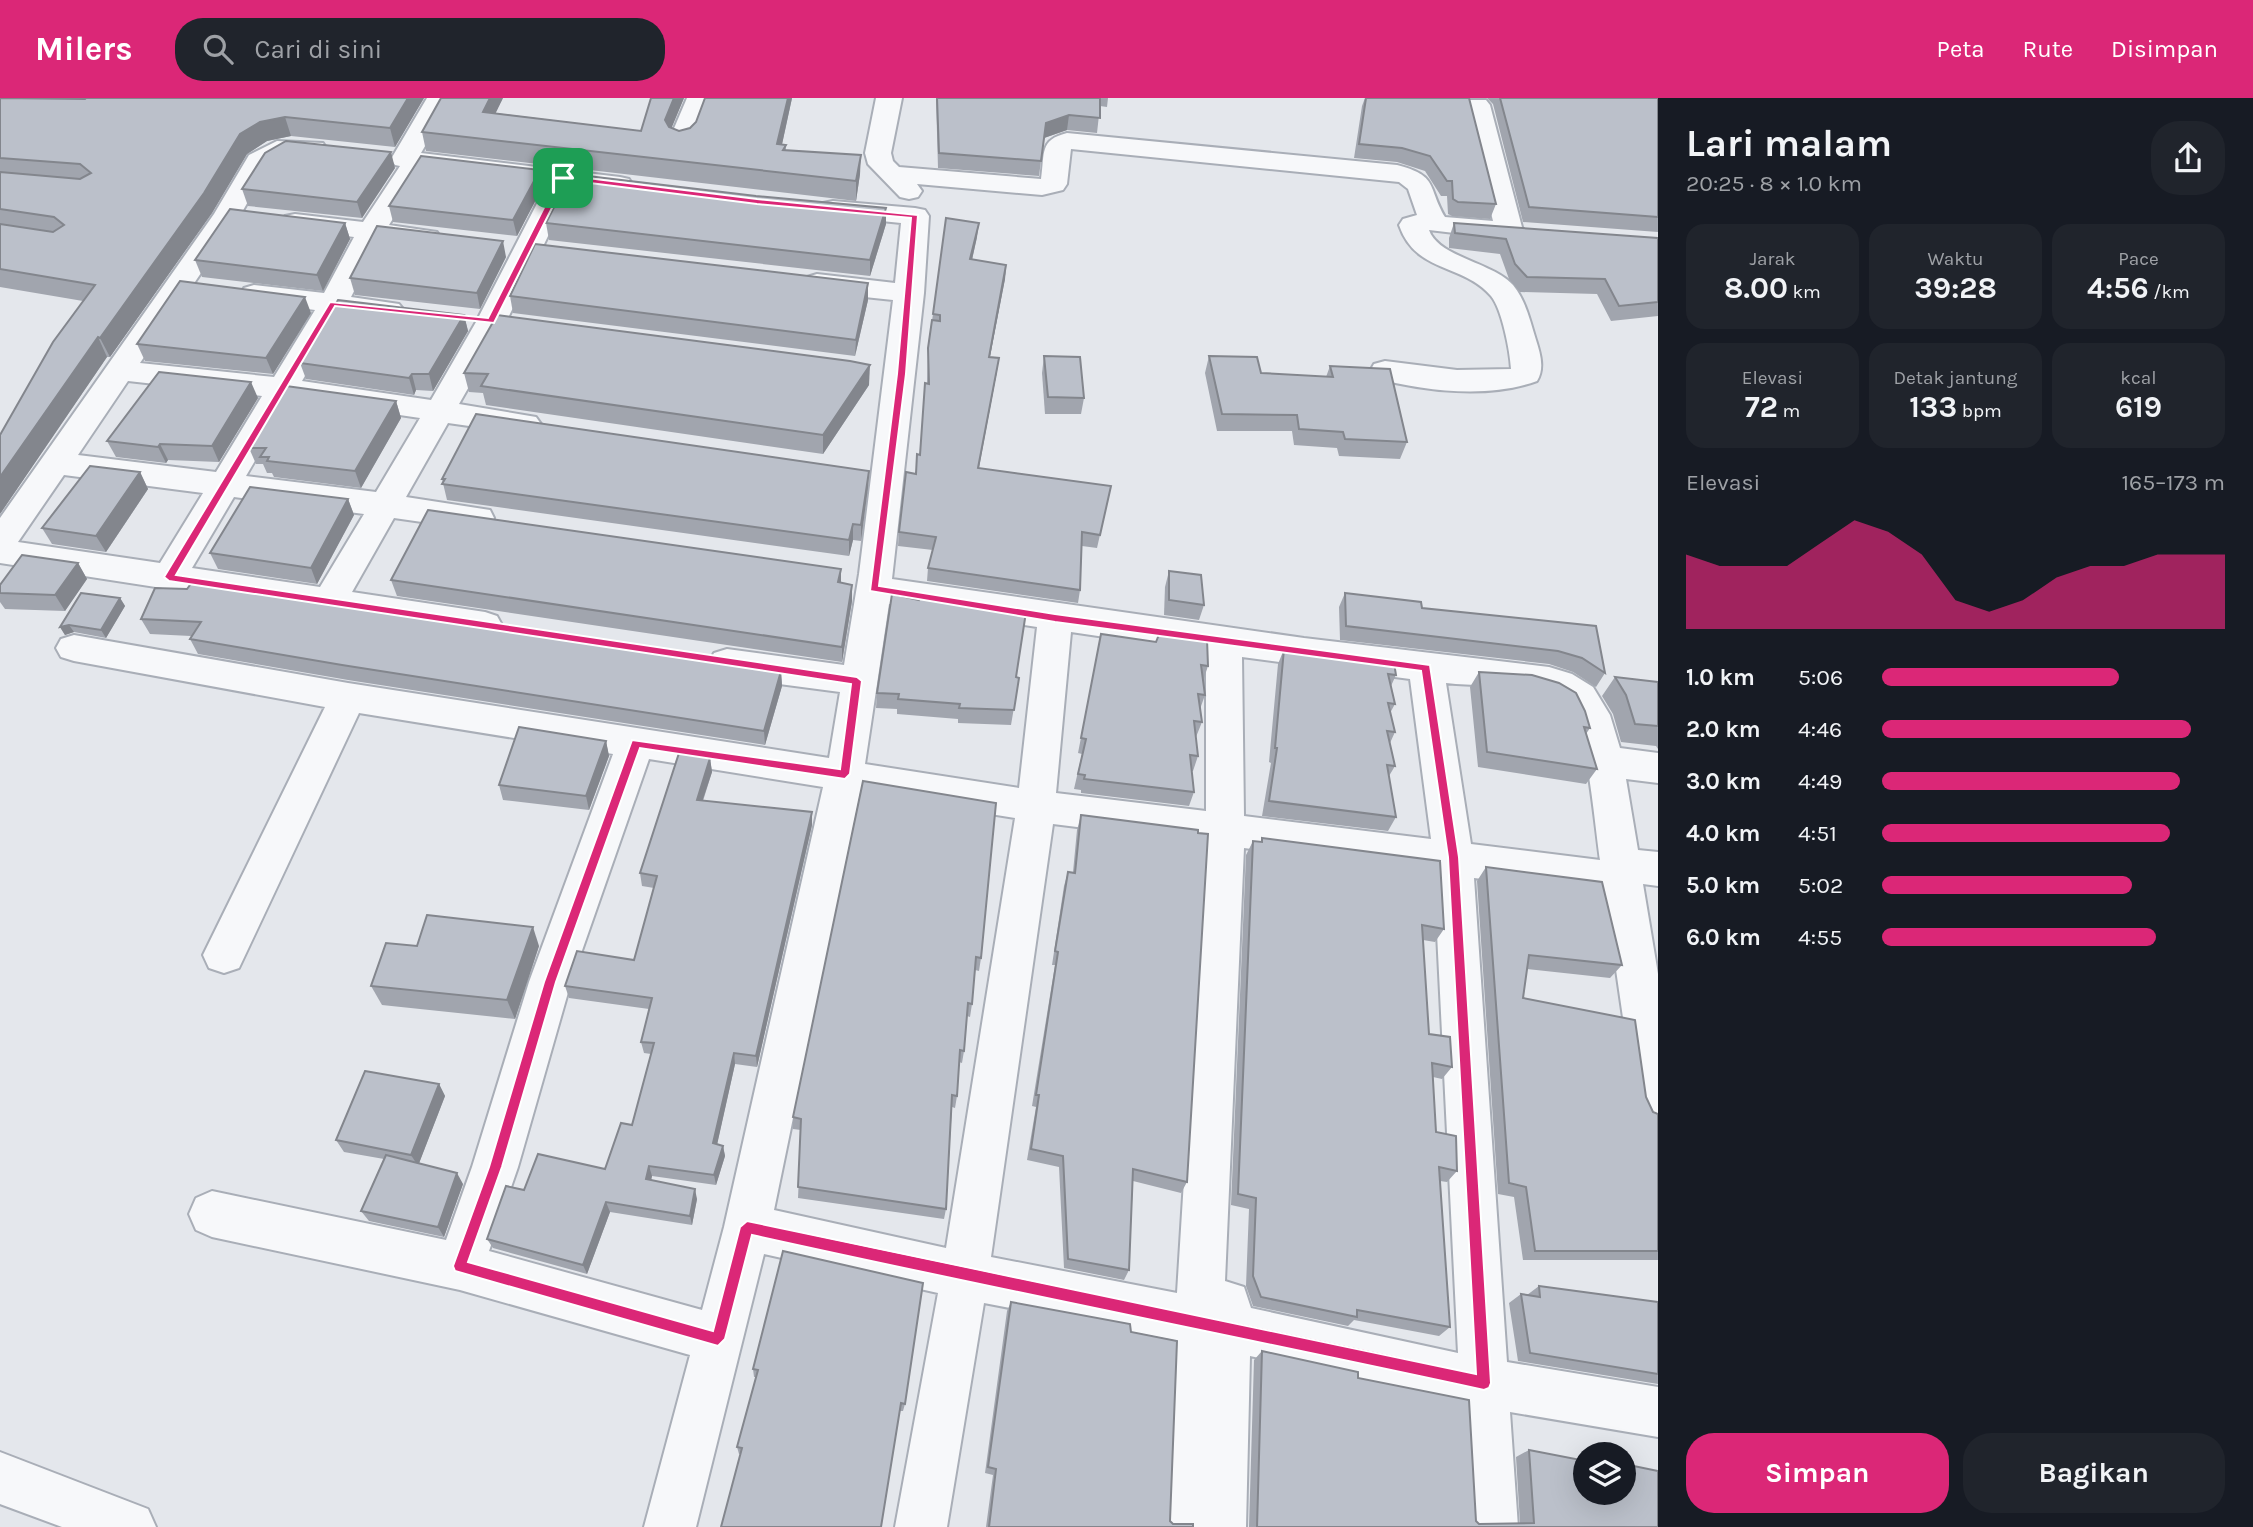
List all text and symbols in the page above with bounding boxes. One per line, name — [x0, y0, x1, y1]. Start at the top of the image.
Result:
search box — [175, 18, 665, 81]
text: Milers — [35, 30, 133, 68]
icon: search — [199, 30, 237, 68]
text: Cari di sini — [255, 34, 382, 65]
text: Peta — [1937, 35, 1984, 63]
text: Rute — [2022, 35, 2073, 63]
text: Disimpan — [2111, 35, 2218, 63]
text: Lari malam — [1686, 121, 1892, 166]
button: share — [2151, 121, 2225, 195]
pin — [533, 148, 593, 208]
icon: arrive — [544, 159, 582, 197]
text: 20:25 · 8 × 1.0 km — [1686, 170, 1862, 197]
text: Jarak — [1749, 248, 1796, 270]
text: Waktu — [1927, 248, 1984, 270]
text: Pace — [2118, 248, 2159, 270]
text: 8.00 — [1724, 270, 1788, 306]
text: 39:28 — [1914, 270, 1997, 306]
text: 4:56 — [2087, 270, 2149, 306]
text: km — [1788, 281, 1821, 303]
text: /km — [2149, 281, 2190, 303]
text: Elevasi — [1742, 367, 1803, 389]
text: Detak jantung — [1894, 367, 2017, 389]
text: kcal — [2120, 367, 2157, 389]
text: 72 — [1745, 389, 1778, 425]
text: 133 — [1909, 389, 1957, 425]
text: 619 — [2115, 389, 2162, 425]
text: m — [1778, 400, 1800, 422]
text: bpm — [1957, 400, 2002, 422]
text: Elevasi — [1686, 469, 1760, 496]
text: 165–173 m — [2121, 469, 2225, 496]
text: 1.0 km — [1686, 664, 1755, 691]
text: 5:06 — [1798, 664, 1843, 691]
text: 2.0 km — [1686, 716, 1761, 743]
text: 4:46 — [1798, 716, 1842, 743]
text: 3.0 km — [1686, 768, 1761, 795]
text: 4:49 — [1798, 768, 1842, 795]
text: 4.0 km — [1686, 820, 1760, 847]
text: 4:51 — [1798, 820, 1837, 847]
text: 5.0 km — [1686, 872, 1760, 899]
text: 5:02 — [1798, 872, 1843, 899]
text: 6.0 km — [1686, 924, 1761, 951]
text: 4:55 — [1798, 924, 1842, 951]
button: Simpan — [1686, 1433, 1949, 1513]
button: Bagikan — [1963, 1433, 2225, 1513]
map controls — [1573, 1442, 1636, 1505]
button: layers — [1573, 1442, 1636, 1505]

